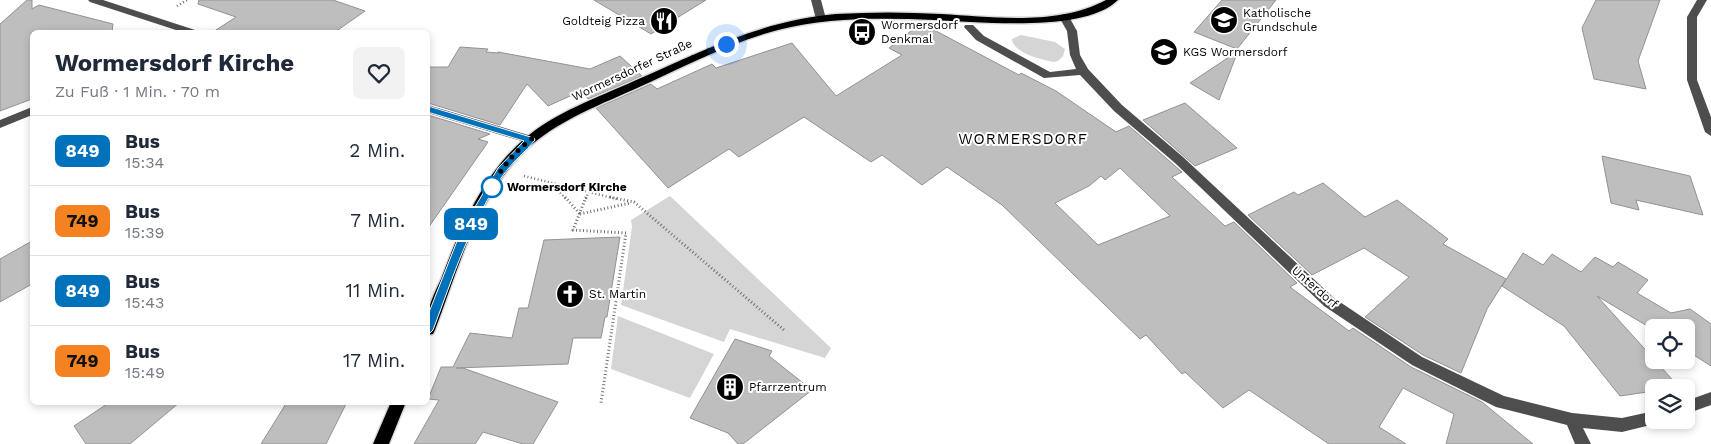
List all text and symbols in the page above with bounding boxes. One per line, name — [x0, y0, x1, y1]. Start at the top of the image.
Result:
school or university icon: Katholische Grundschule — [1209, 5, 1239, 35]
restaurant icon: Goldteig Pizza — [649, 6, 679, 36]
place label: Katholische Grundschule — [1243, 6, 1317, 34]
place label: Goldteig Pizza — [562, 14, 645, 28]
bus stop icon: Wormersdorf Denkmal — [847, 17, 877, 47]
place label: Wormersdorf Denkmal — [881, 18, 958, 46]
your location — [714, 32, 739, 57]
street label: Wormersdorfer Straße — [570, 36, 694, 104]
school or university icon: KGS Wormersdorf — [1149, 37, 1179, 67]
place label: KGS Wormersdorf — [1183, 45, 1288, 59]
button: heart — [353, 47, 405, 99]
text: Wormersdorf Kirche — [55, 49, 294, 77]
text: Zu Fuß · 1 Min. · 70 m — [55, 82, 220, 101]
text: Bus — [125, 130, 160, 153]
district label: WORMERSDORF — [958, 130, 1088, 148]
text: 2 Min. — [349, 139, 405, 162]
text: 849 — [65, 140, 100, 161]
text: 15:34 — [125, 153, 164, 172]
marker: Wormersdorf Kirche — [481, 176, 503, 198]
place label: Wormersdorf Kirche — [507, 180, 627, 194]
text: Bus — [125, 200, 160, 223]
line badge: 849 — [442, 208, 500, 240]
text: 7 Min. — [350, 209, 405, 232]
text: 749 — [66, 210, 99, 231]
text: 849 — [454, 213, 488, 234]
text: 15:39 — [125, 223, 165, 242]
street label: Unterdorf — [1289, 263, 1341, 311]
text: Bus — [125, 270, 160, 293]
text: 11 Min. — [346, 279, 405, 302]
church icon: St. Martin — [555, 279, 585, 309]
text: 849 — [65, 280, 100, 301]
place label: St. Martin — [589, 287, 646, 301]
text: 15:43 — [125, 293, 164, 312]
map controls — [1645, 319, 1695, 429]
button: locate — [1645, 319, 1695, 369]
text: Bus — [125, 340, 160, 363]
text: 17 Min. — [343, 349, 405, 372]
text: 749 — [66, 350, 99, 371]
text: 15:49 — [125, 363, 165, 382]
building icon: Pfarrzentrum — [715, 372, 745, 402]
button: layers — [1645, 379, 1695, 429]
place label: Pfarrzentrum — [749, 380, 827, 394]

